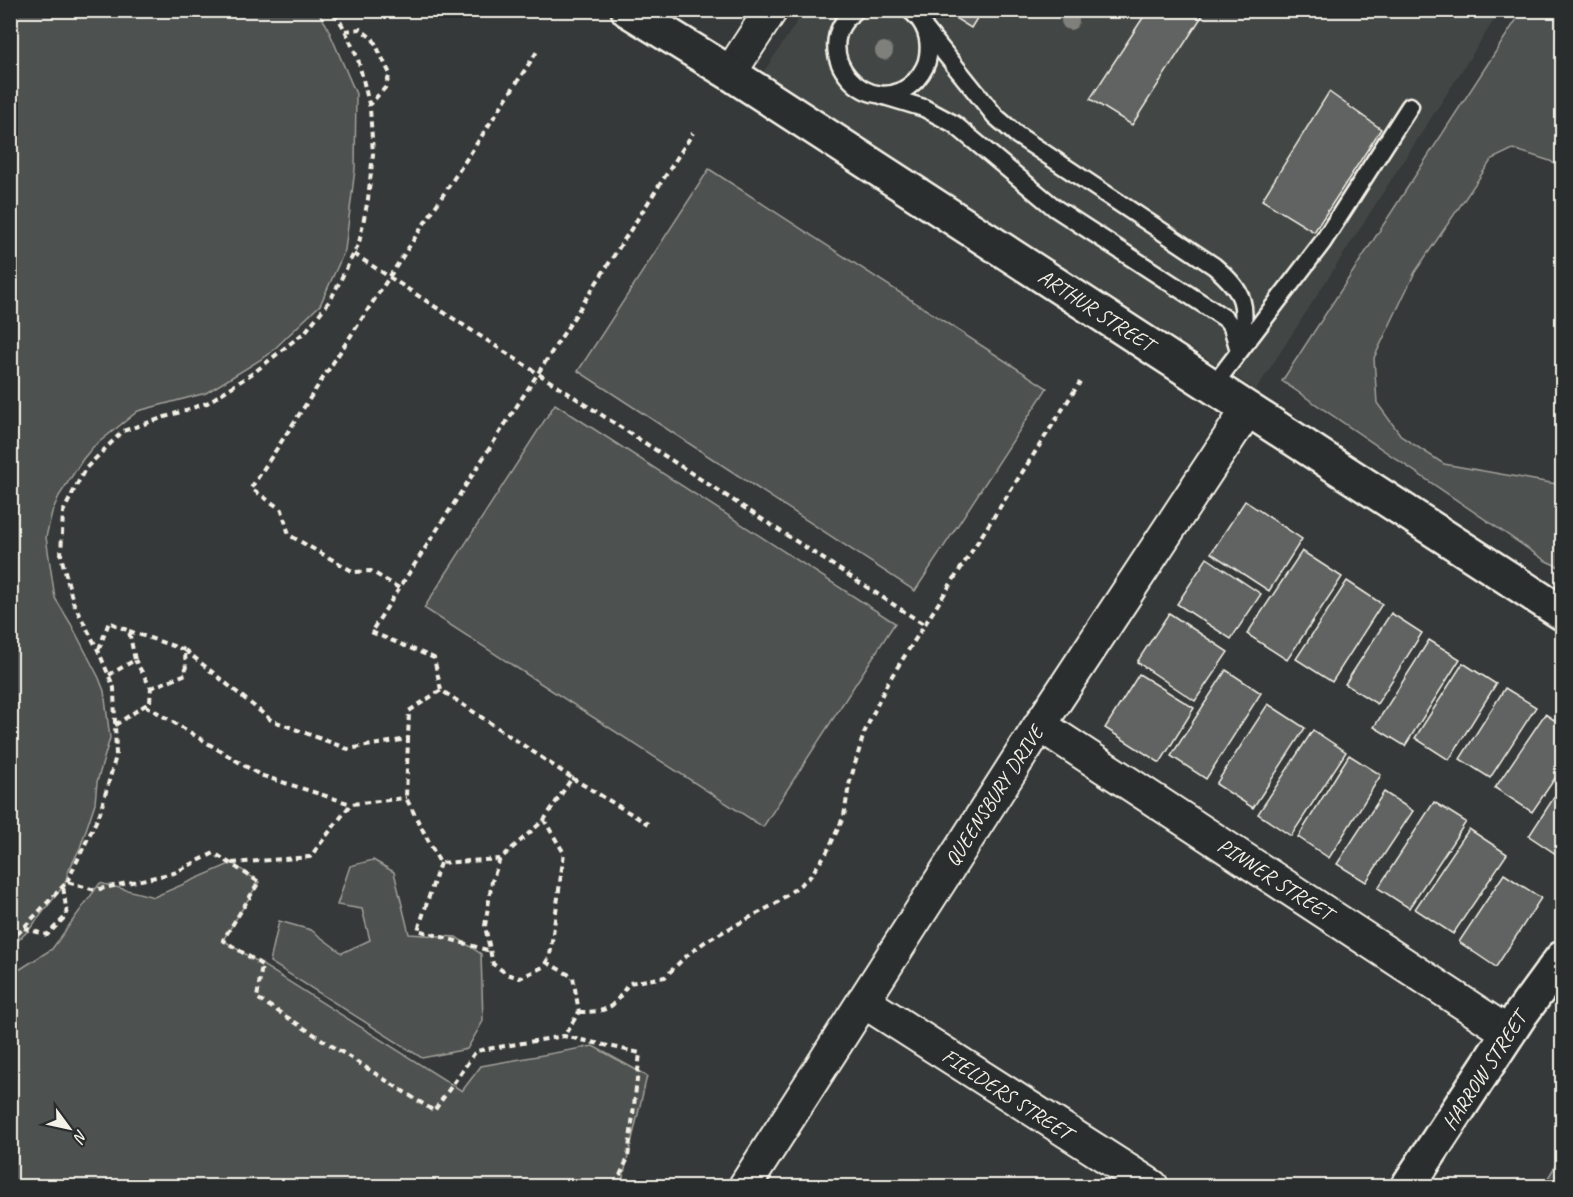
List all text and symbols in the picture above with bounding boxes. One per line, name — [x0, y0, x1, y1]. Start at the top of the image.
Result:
street label: ARTHUR STREET — [1034, 263, 1163, 360]
street label: QUEENSBURY DRIVE — [939, 719, 1050, 871]
street label: PINNER STREET — [1213, 832, 1342, 929]
street label: HARROW STREET — [1436, 1003, 1535, 1135]
street label: FIELDERS STREET — [937, 1043, 1081, 1148]
north arrow — [39, 1098, 99, 1158]
text: N — [68, 1126, 92, 1148]

